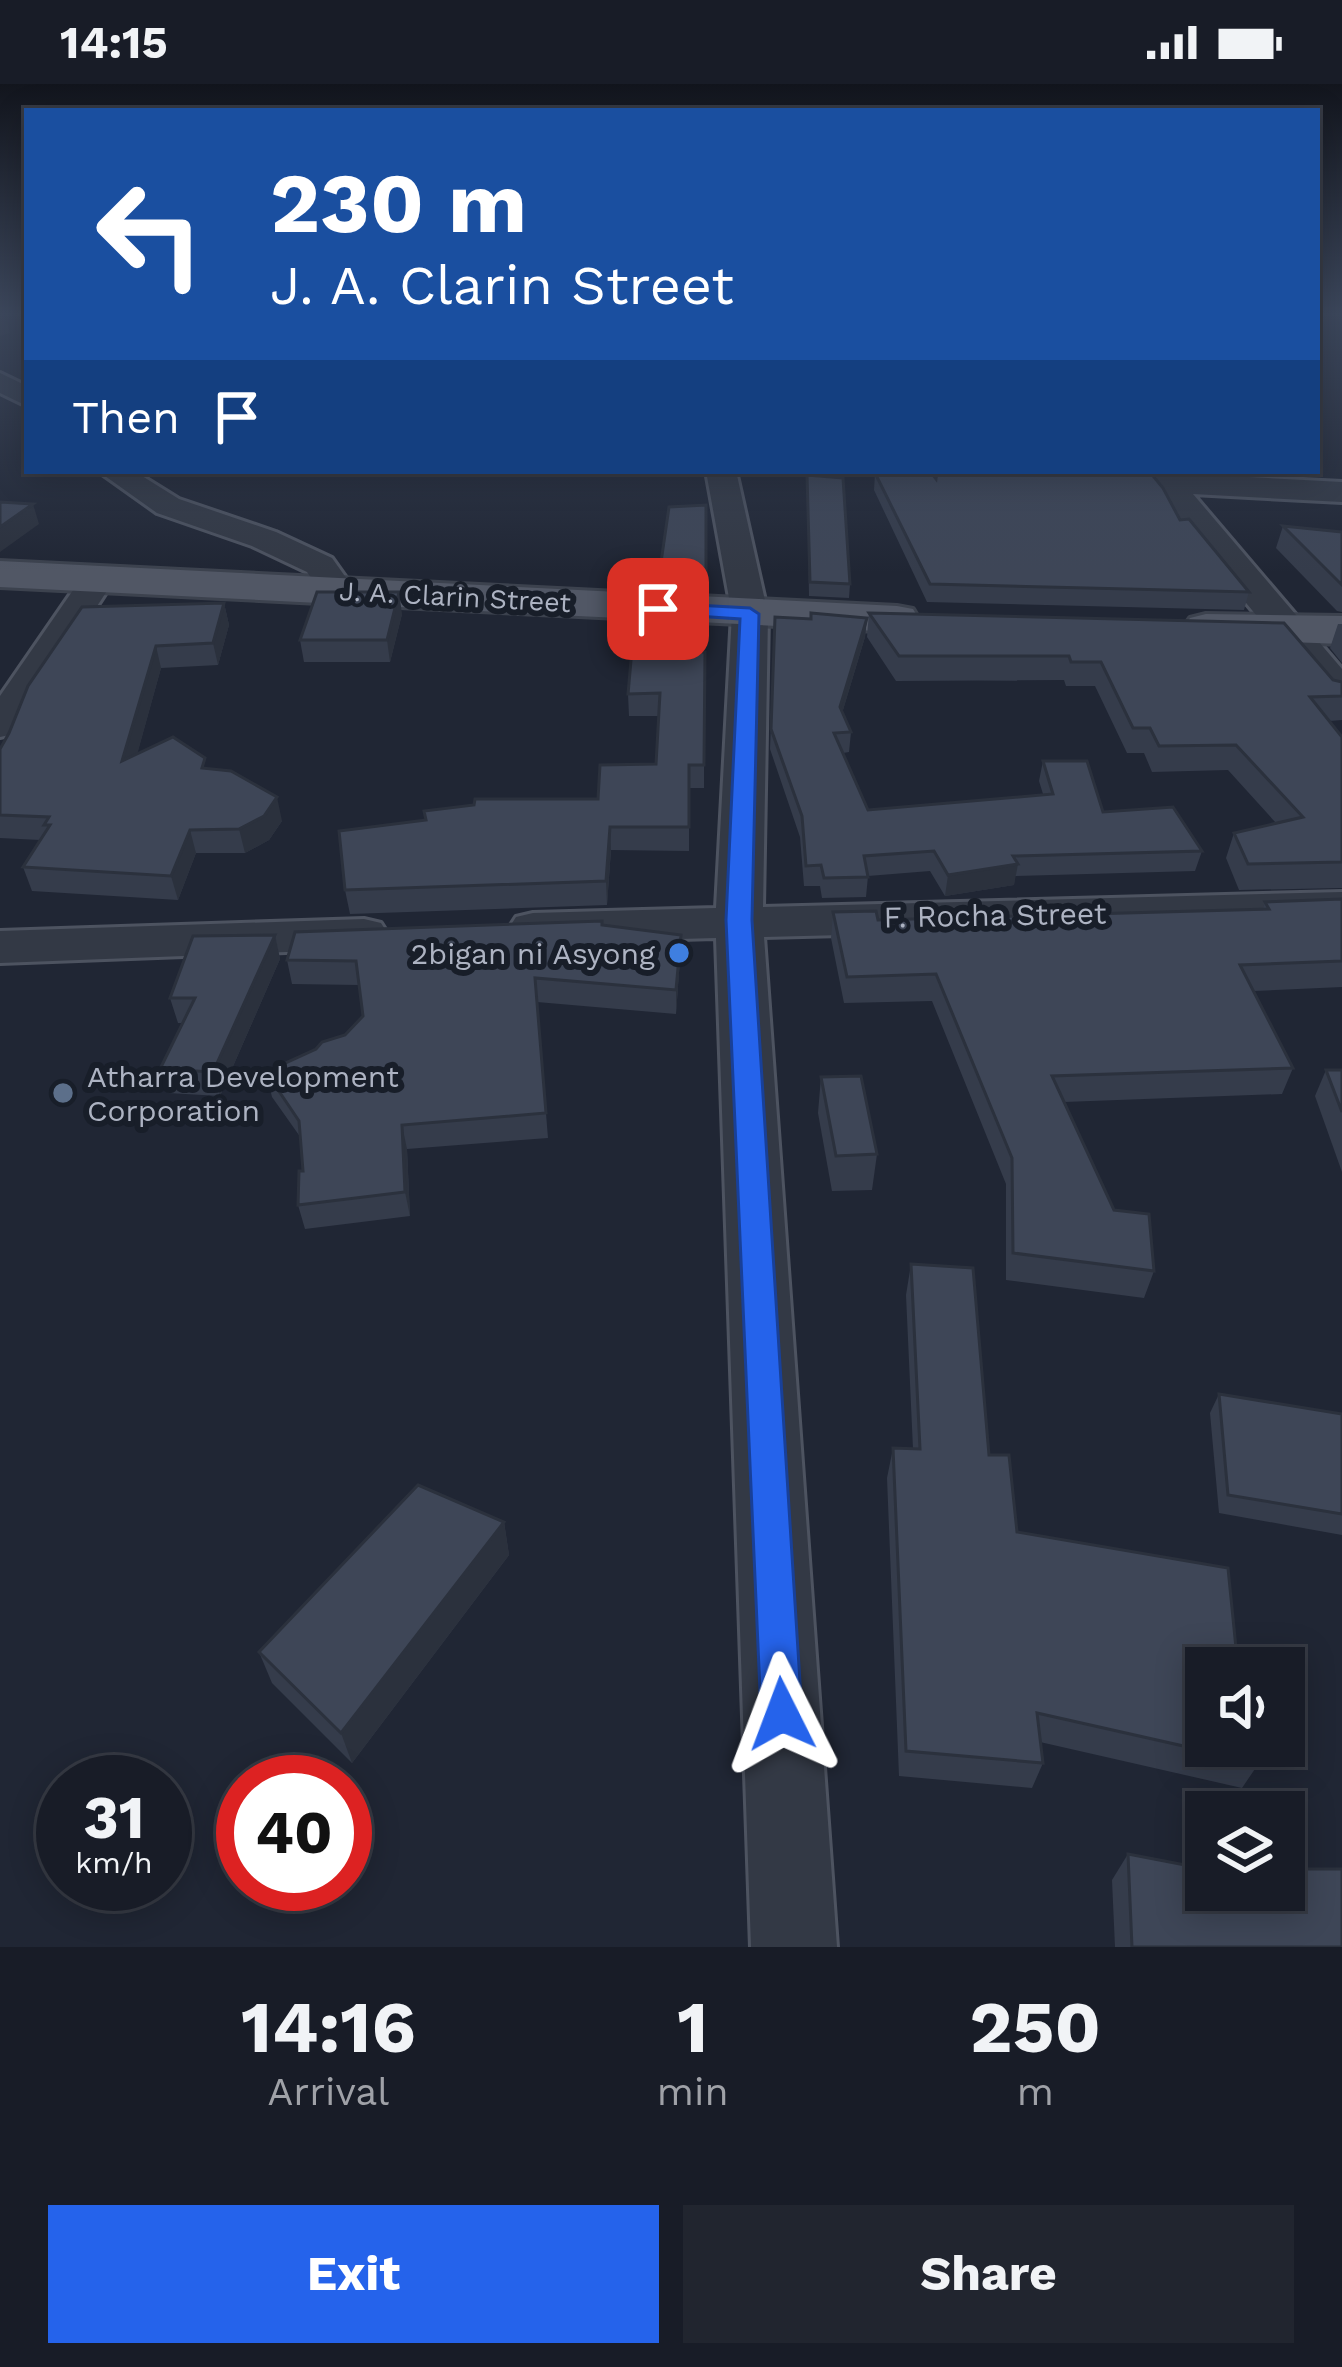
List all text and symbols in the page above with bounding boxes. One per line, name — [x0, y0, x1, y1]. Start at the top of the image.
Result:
text: 14:15 — [60, 16, 168, 69]
text: 230 m — [270, 154, 527, 252]
icon: left — [72, 156, 228, 312]
text: J. A. Clarin Street — [270, 254, 734, 317]
icon: arrive — [204, 384, 270, 450]
text: Then — [72, 391, 180, 444]
pin — [607, 558, 709, 660]
street label: J. A. Clarin Street — [338, 575, 572, 619]
icon: arrive — [625, 576, 691, 642]
street label: F. Rocha Street — [883, 896, 1107, 934]
place label: 2bigan ni Asyong — [411, 936, 655, 971]
marker: 2bigan ni Asyong — [666, 940, 692, 966]
place label: Atharra Development Corporation — [87, 1059, 399, 1128]
marker: Atharra Development Corporation — [50, 1080, 76, 1106]
map controls — [1185, 1647, 1305, 1911]
button: sound — [1185, 1647, 1305, 1767]
position arrow — [719, 1651, 845, 1777]
speed limit sign: 40 — [216, 1755, 372, 1911]
text: 31 — [83, 1782, 145, 1853]
button: layers — [1185, 1791, 1305, 1911]
text: km/h — [75, 1845, 153, 1880]
text: 14:16 — [241, 1985, 416, 2069]
text: 1 — [677, 1985, 708, 2069]
text: 250 — [970, 1985, 1101, 2069]
text: Arrival — [268, 2069, 389, 2114]
text: min — [657, 2069, 729, 2114]
text: m — [1017, 2069, 1054, 2114]
button: Exit — [48, 2205, 659, 2343]
button: Share — [683, 2205, 1294, 2343]

